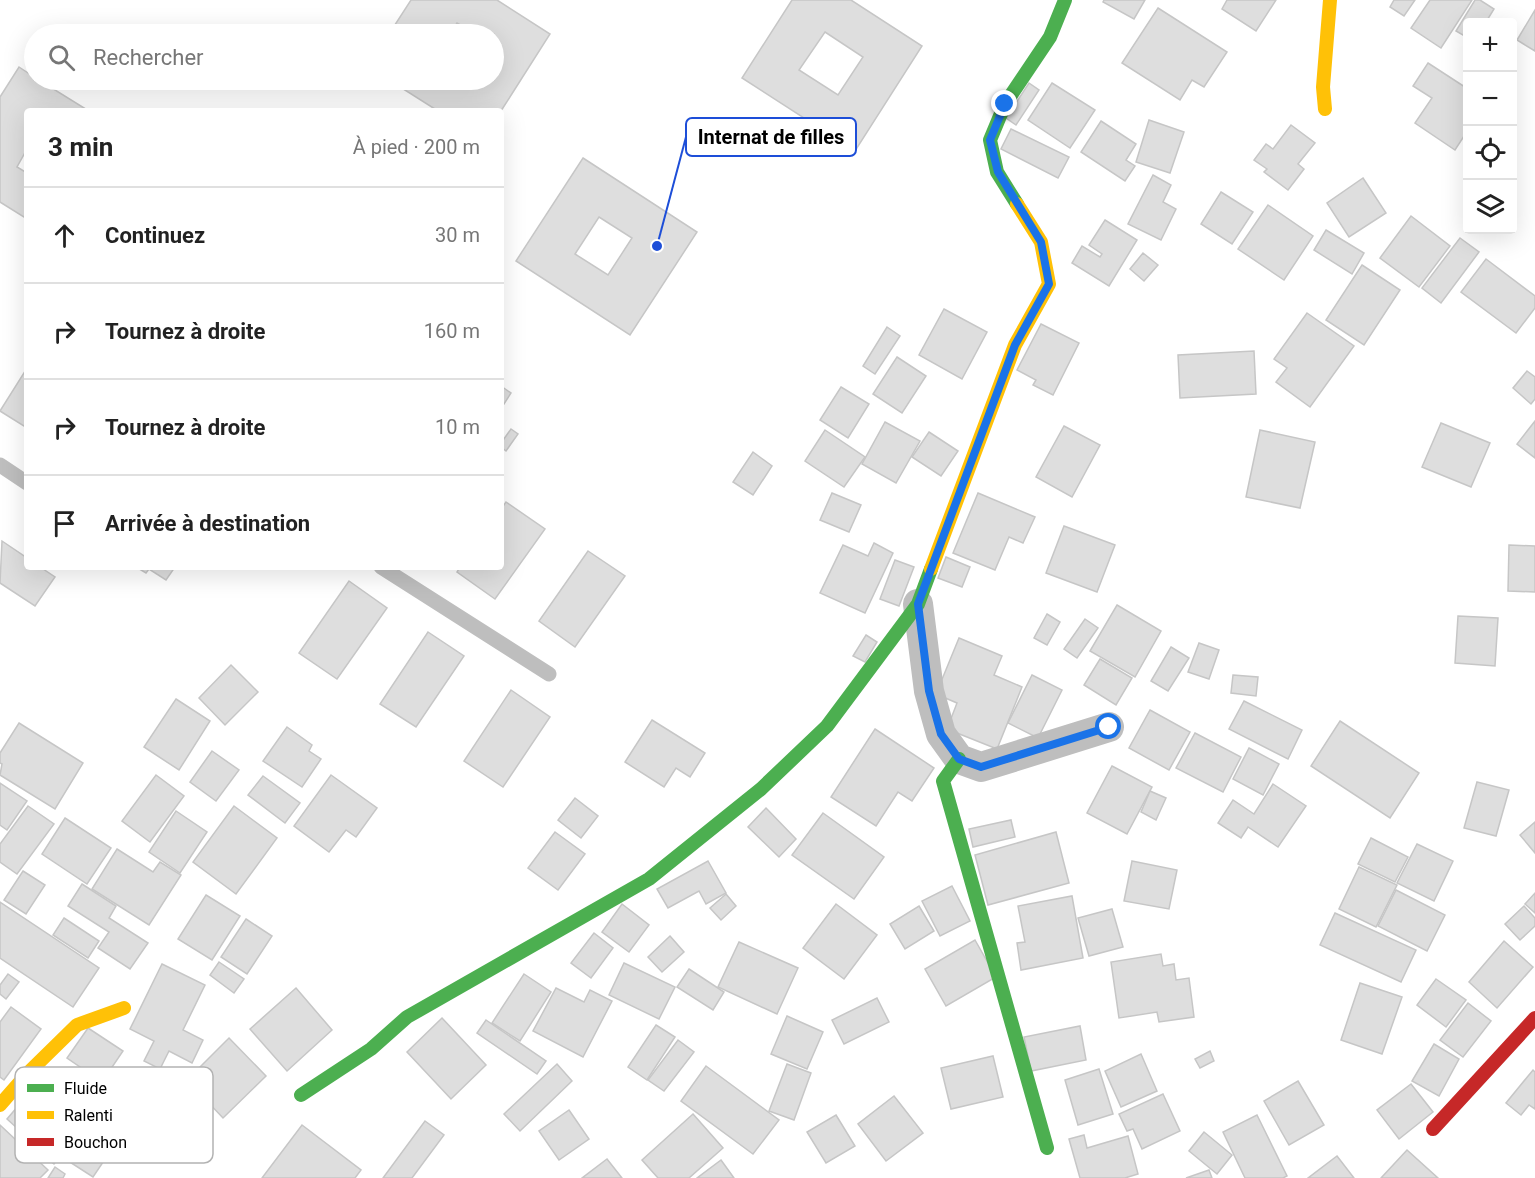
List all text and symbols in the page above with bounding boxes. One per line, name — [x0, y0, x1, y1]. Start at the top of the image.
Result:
map controls — [1463, 18, 1517, 234]
button: + — [1463, 18, 1517, 72]
search box — [24, 24, 504, 90]
icon: search — [45, 41, 78, 74]
text: Rechercher — [93, 45, 204, 70]
button: − — [1463, 72, 1517, 126]
route end — [991, 90, 1017, 116]
callout: Internat de filles — [686, 118, 856, 156]
text: Internat de filles — [698, 125, 844, 149]
button: locate — [1463, 126, 1517, 180]
text: 3 min — [48, 132, 113, 162]
text: À pied · 200 m — [353, 135, 480, 159]
button: layers — [1463, 180, 1517, 234]
icon: ahead — [48, 219, 81, 252]
text: Continuez — [105, 223, 205, 248]
text: 30 m — [435, 223, 480, 247]
icon: right — [48, 315, 81, 348]
text: Tournez à droite — [105, 319, 265, 344]
text: 160 m — [424, 319, 480, 343]
icon: right — [48, 411, 81, 444]
text: Tournez à droite — [105, 415, 265, 440]
text: 10 m — [435, 415, 480, 439]
icon: arrive — [48, 507, 81, 540]
text: Arrivée à destination — [105, 511, 310, 536]
route start — [1095, 713, 1121, 739]
legend — [15, 1067, 213, 1163]
text: Fluide — [64, 1079, 107, 1098]
text: Ralenti — [64, 1106, 113, 1125]
text: Bouchon — [64, 1133, 127, 1152]

